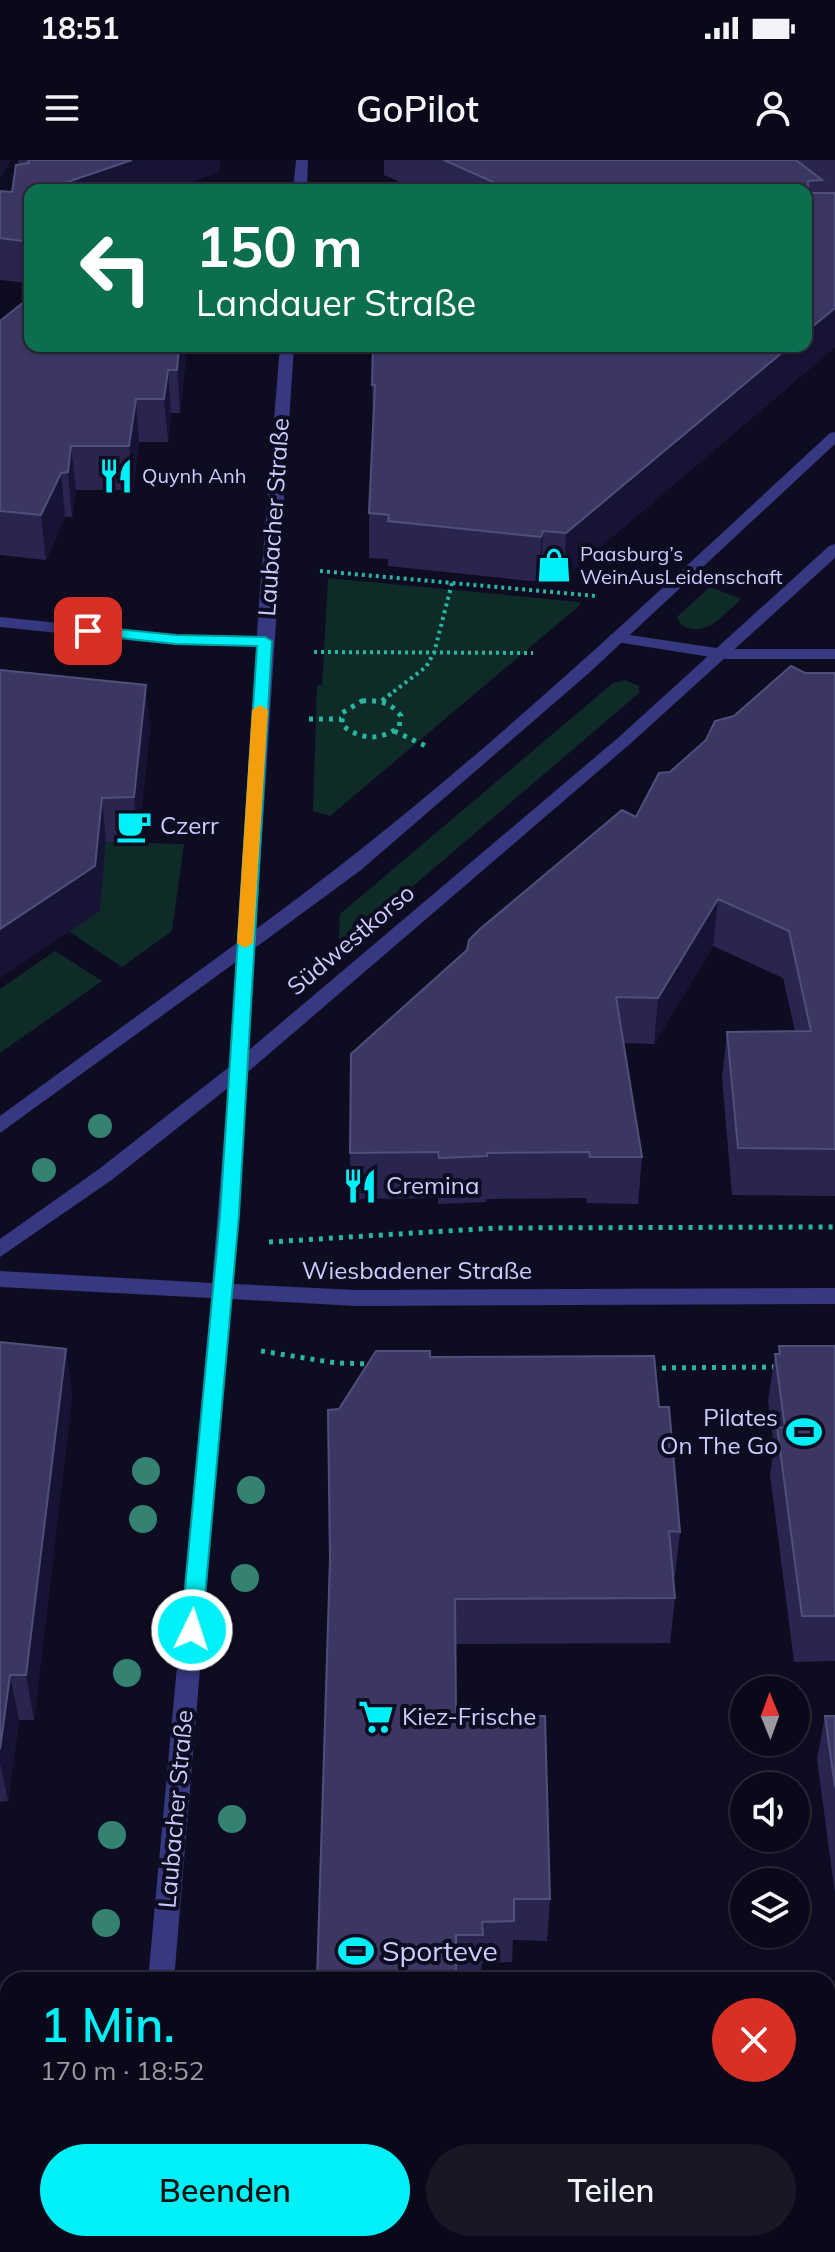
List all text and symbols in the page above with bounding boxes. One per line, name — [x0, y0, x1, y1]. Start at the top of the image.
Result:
text: 18:51 — [40, 9, 119, 47]
icon: menu — [40, 86, 84, 130]
text: GoPilot — [356, 86, 479, 131]
icon: person — [751, 86, 795, 130]
text: 150 m — [196, 211, 363, 281]
icon: left — [64, 216, 168, 320]
text: Landauer Straße — [196, 280, 476, 325]
street label: Laubacher Straße — [251, 417, 295, 617]
restaurant icon: Quynh Anh — [97, 457, 135, 495]
place label: Quynh Anh — [142, 463, 246, 488]
place label: Paasburg’s WeinAusLeidenschaft — [580, 541, 782, 589]
shop icon: Paasburg’s WeinAusLeidenschaft — [535, 546, 573, 584]
pin — [54, 597, 122, 665]
icon: arrive — [66, 609, 110, 653]
cafe icon: Czerr — [115, 807, 153, 845]
place label: Czerr — [160, 810, 219, 840]
street label: Südwestkorso — [281, 877, 420, 1001]
restaurant icon: Cremina — [341, 1167, 379, 1205]
place label: Cremina — [386, 1170, 479, 1200]
street label: Wiesbadener Straße — [302, 1255, 532, 1285]
place label: Pilates On The Go — [660, 1402, 778, 1460]
sports icon: Pilates On The Go — [785, 1413, 823, 1451]
position arrow — [150, 1588, 234, 1672]
north arrow — [730, 1676, 810, 1756]
map controls — [730, 1676, 810, 1948]
supermarket icon: Kiez-Frische — [357, 1698, 395, 1736]
place label: Kiez-Frische — [402, 1701, 536, 1731]
street label: Laubacher Straße — [151, 1709, 199, 1909]
button: sound — [730, 1772, 810, 1852]
button: layers — [730, 1868, 810, 1948]
sports icon: Sporteve — [337, 1932, 375, 1970]
place label: Sporteve — [382, 1933, 498, 1968]
text: 1 Min. — [40, 1994, 175, 2054]
button: close — [712, 1998, 796, 2082]
text: 170 m · 18:52 — [40, 2054, 204, 2087]
button: Beenden — [40, 2144, 410, 2236]
button: Teilen — [426, 2144, 796, 2236]

